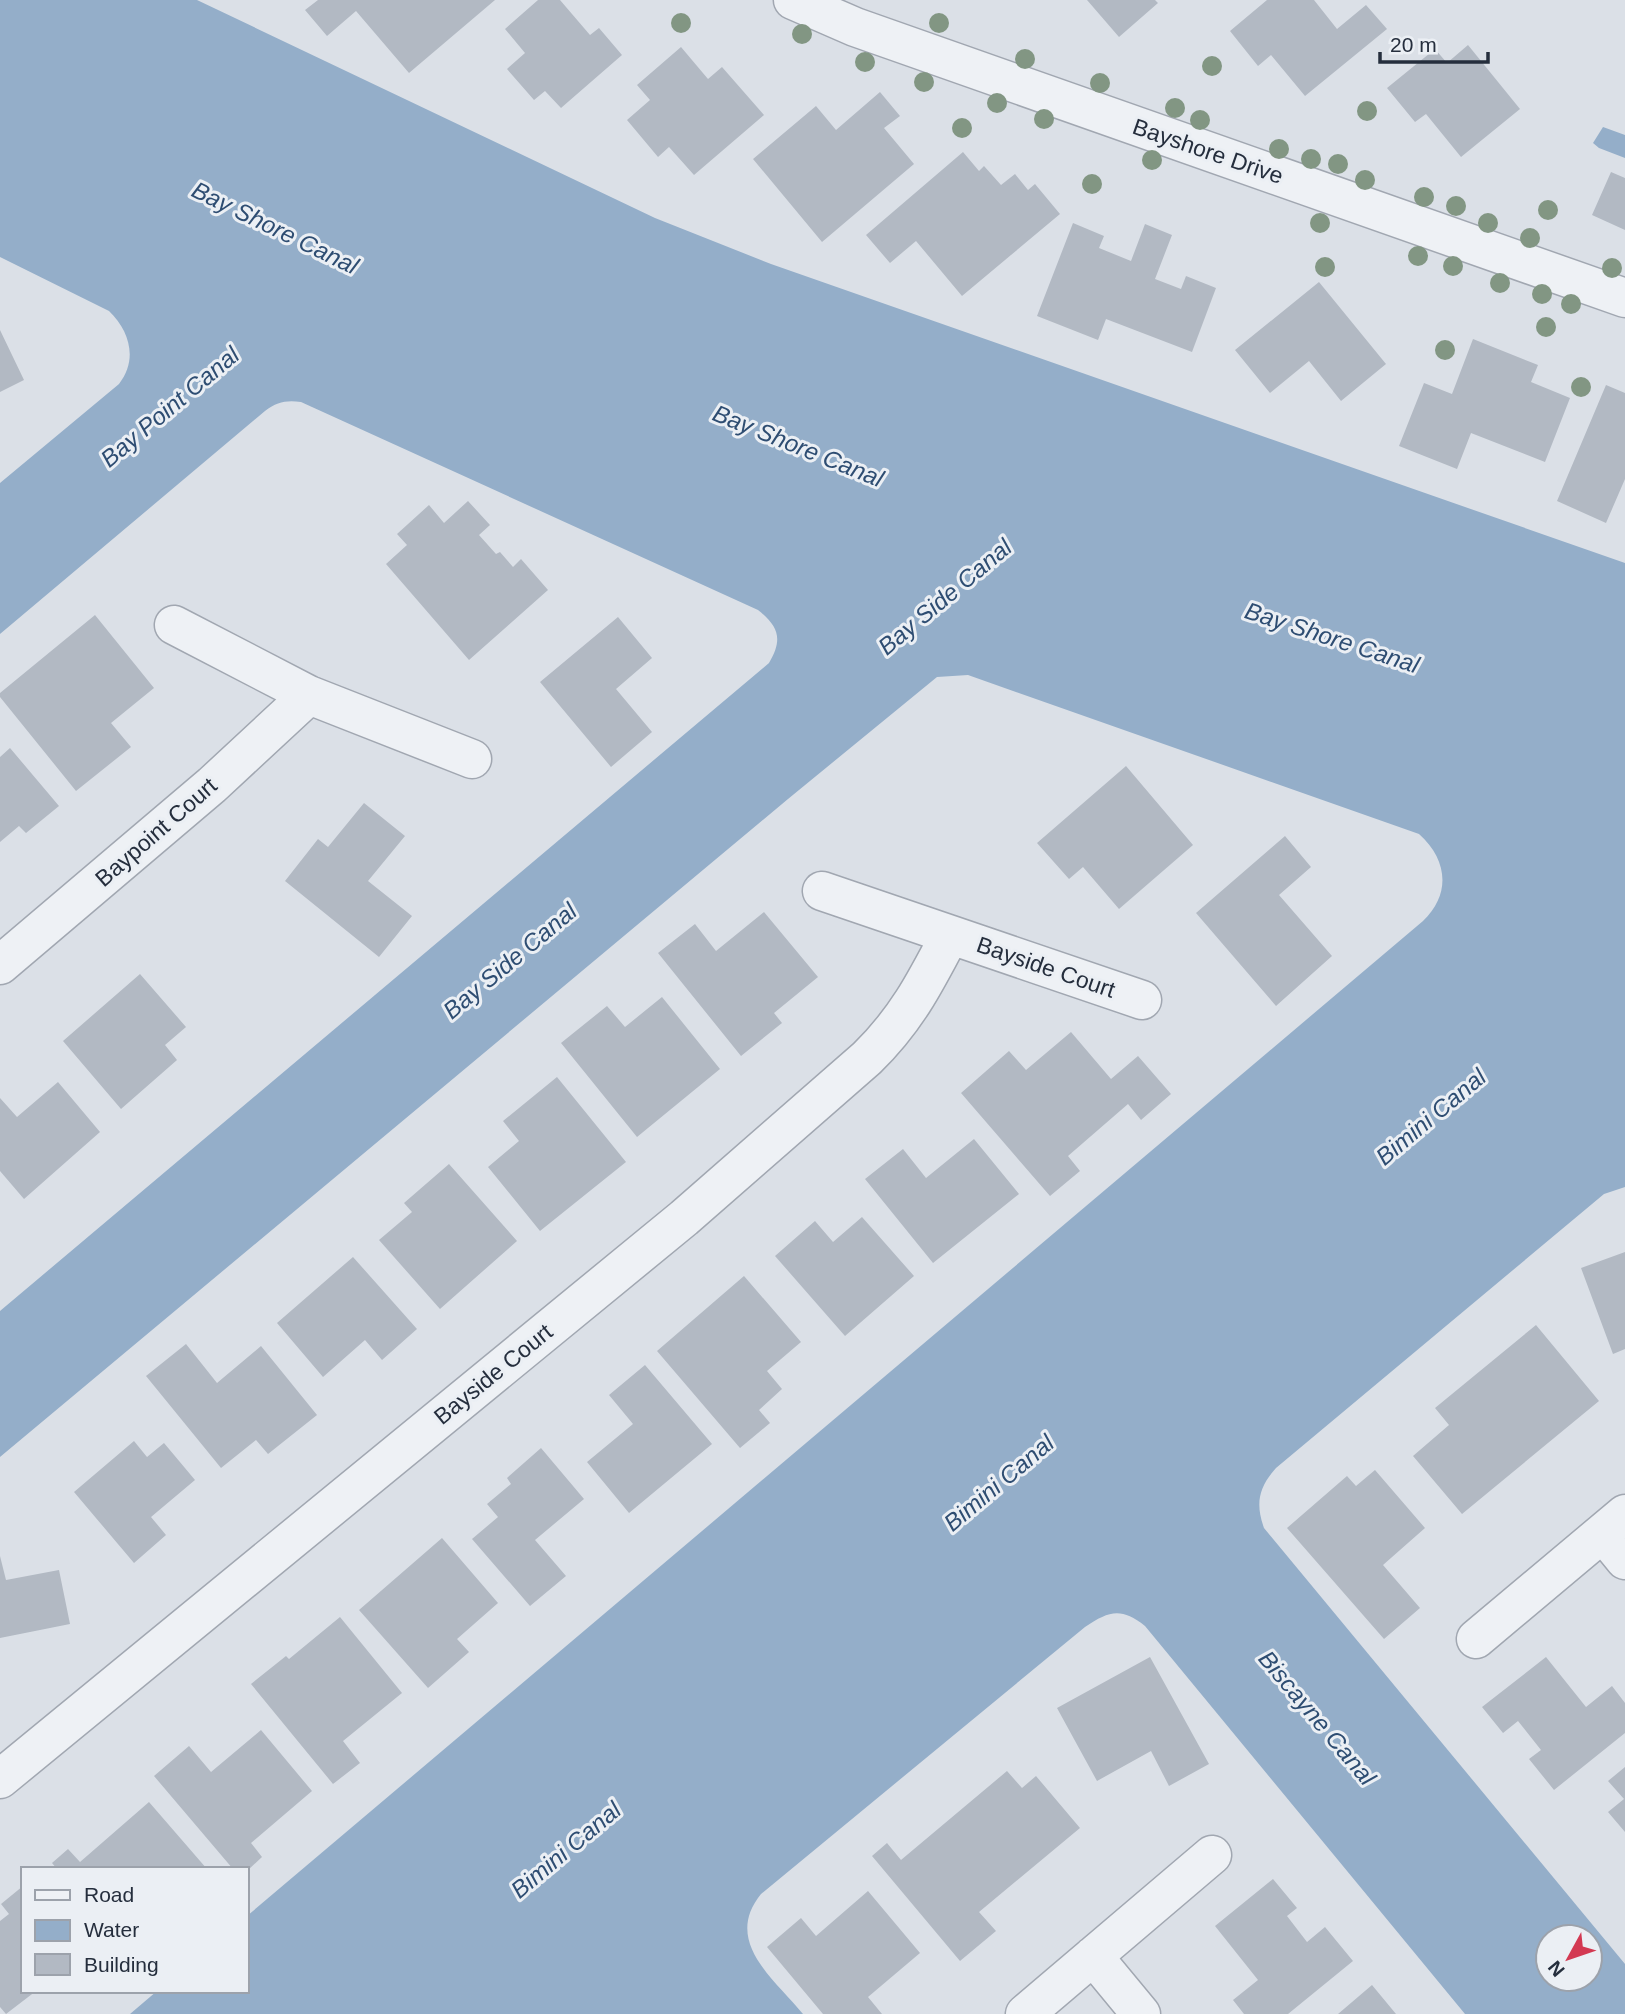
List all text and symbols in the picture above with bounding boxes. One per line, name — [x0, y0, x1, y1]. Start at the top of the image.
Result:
scale bar — [1380, 21, 1488, 65]
text: 20 m — [1390, 33, 1437, 56]
street label: Bayshore Drive — [1129, 113, 1287, 189]
water label: Bay Shore Canal — [188, 176, 363, 280]
water label: Bay Point Canal — [95, 341, 245, 472]
water label: Bay Shore Canal — [709, 399, 888, 492]
water label: Bay Side Canal — [873, 533, 1017, 660]
water label: Bay Shore Canal — [1242, 597, 1423, 679]
street label: Baypoint Court — [90, 772, 222, 892]
water label: Bay Side Canal — [438, 897, 582, 1024]
street label: Bayside Court — [973, 931, 1119, 1003]
water label: Bimini Canal — [1370, 1063, 1491, 1170]
street label: Bayside Court — [429, 1318, 558, 1430]
water label: Bimini Canal — [938, 1429, 1059, 1536]
water label: Biscayne Canal — [1253, 1645, 1382, 1791]
water label: Bimini Canal — [505, 1796, 626, 1903]
legend — [21, 1867, 248, 1993]
text: Road — [84, 1883, 134, 1906]
text: Water — [84, 1918, 139, 1941]
north arrow — [1534, 1923, 1604, 1993]
text: Building — [84, 1953, 159, 1976]
text: N — [1544, 1957, 1569, 1981]

